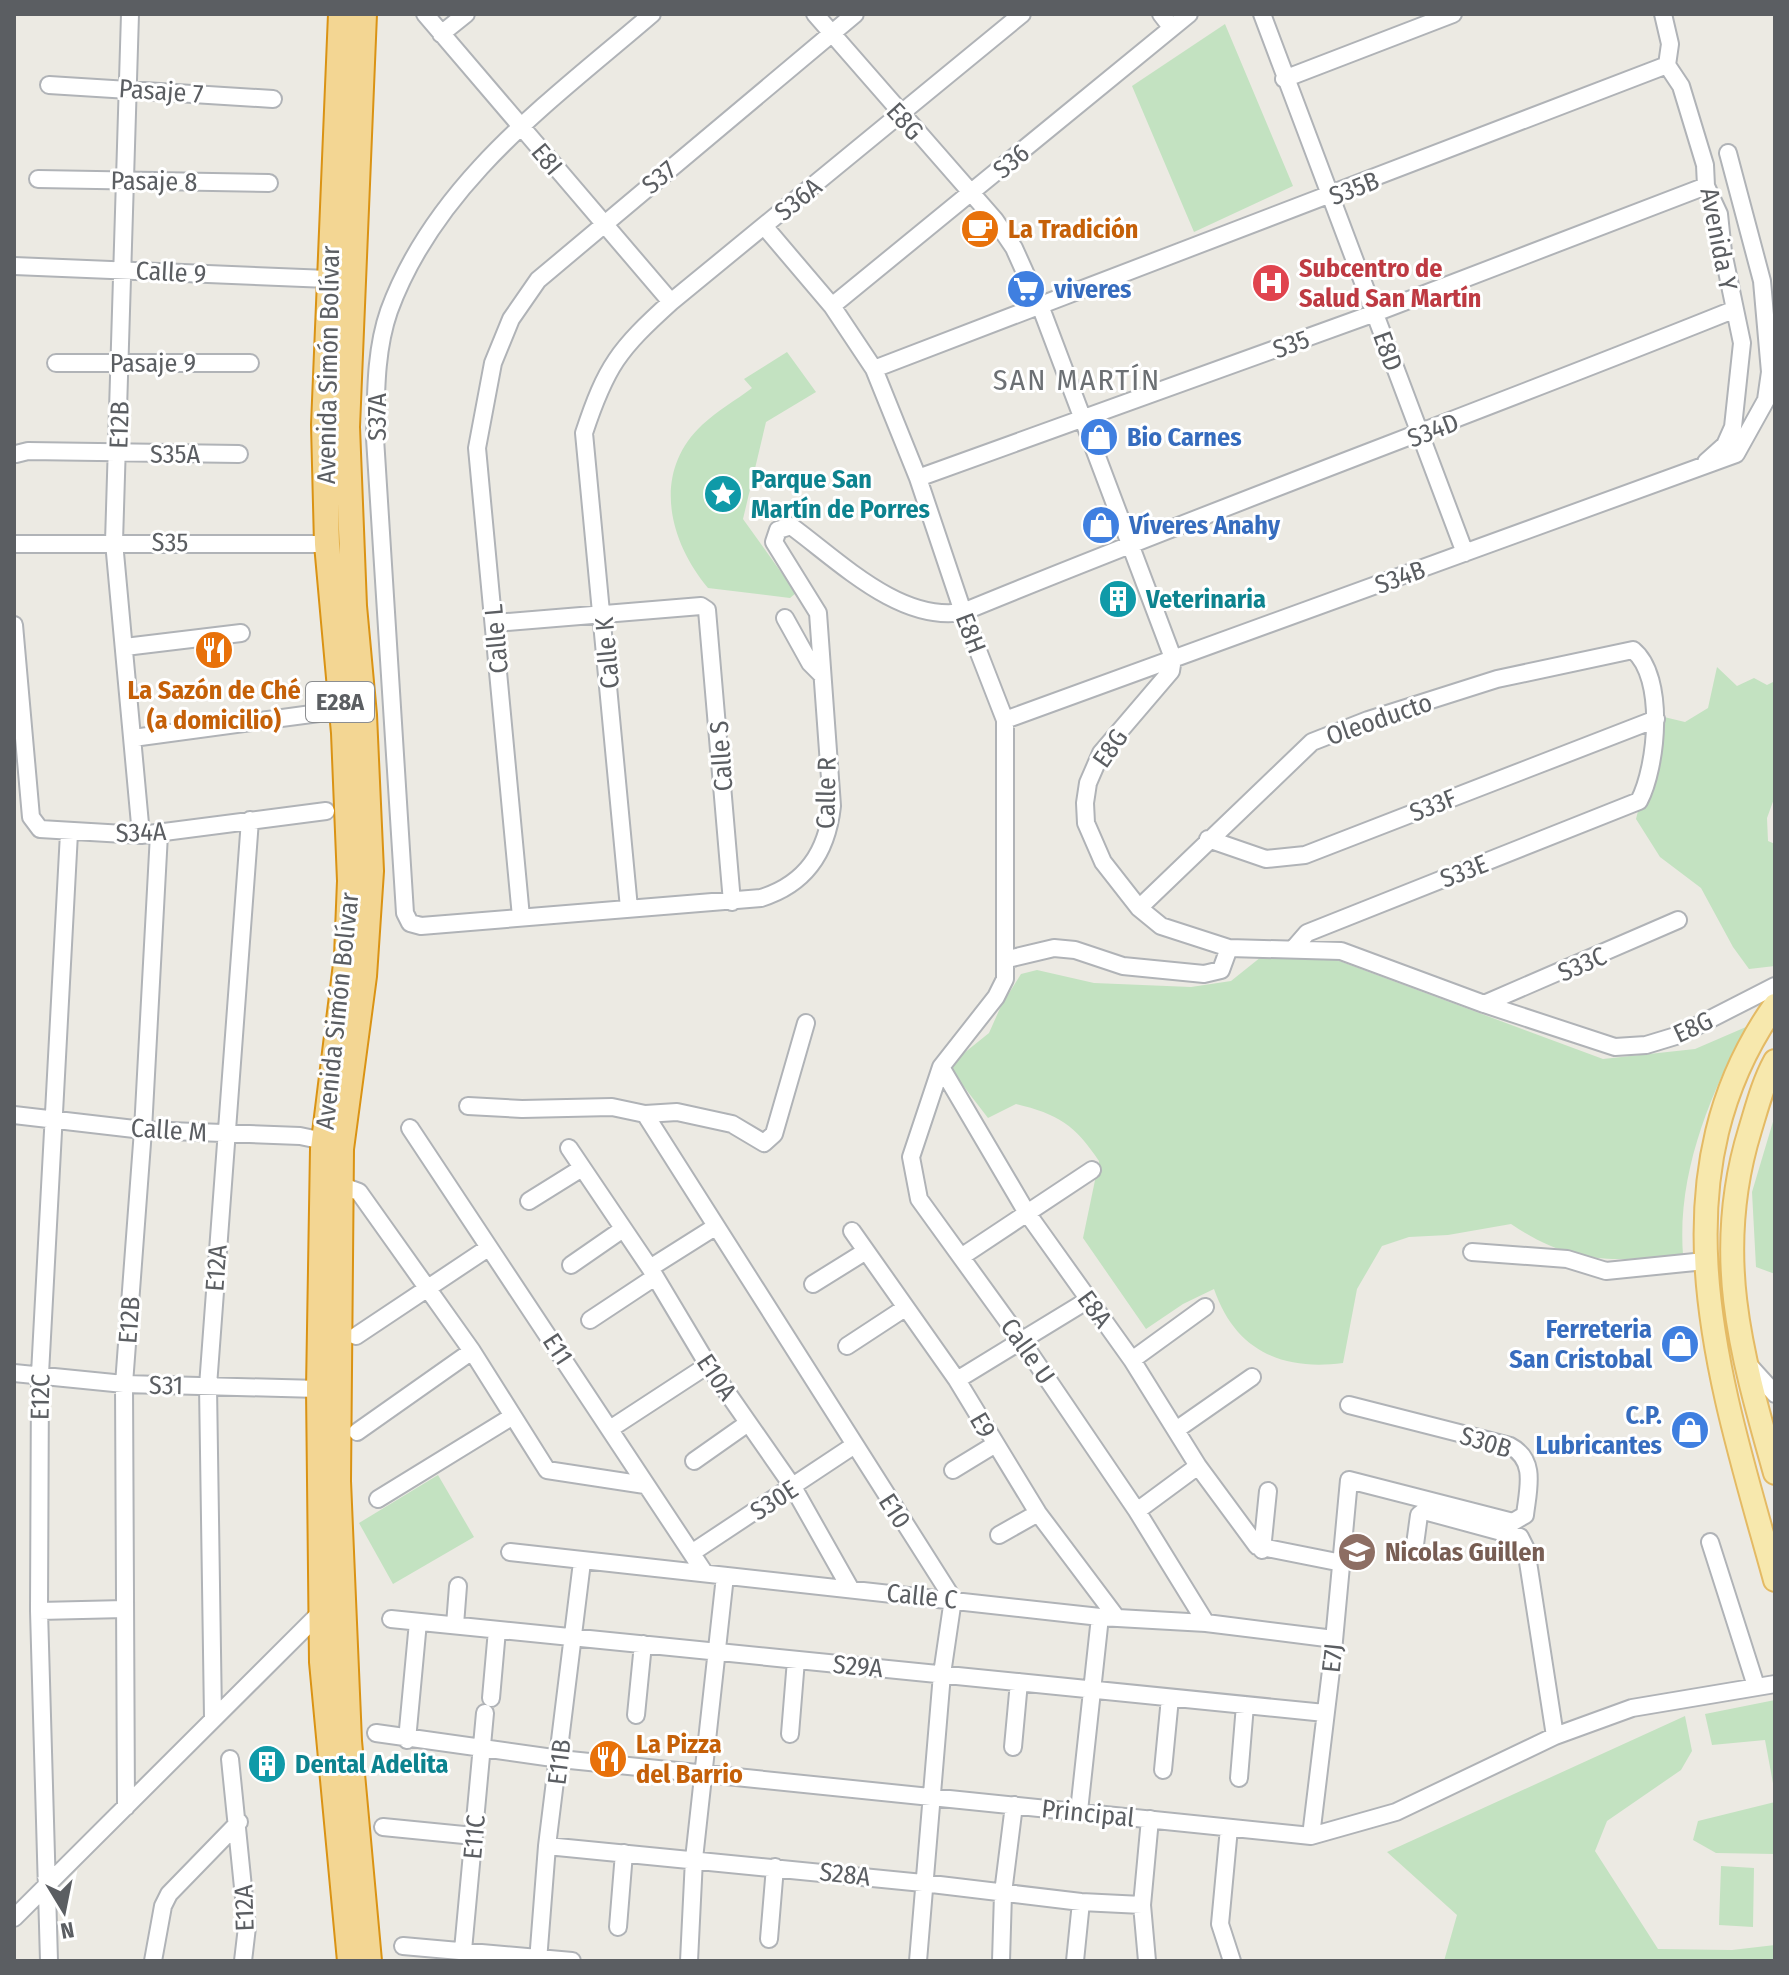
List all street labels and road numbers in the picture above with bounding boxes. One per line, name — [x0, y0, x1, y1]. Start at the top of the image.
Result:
street label: Pasaje 7 — [118, 73, 204, 110]
street label: E8G — [880, 96, 929, 147]
street label: E8I — [525, 137, 569, 181]
street label: S36 — [987, 137, 1036, 185]
street label: S37 — [636, 154, 683, 201]
street label: Pasaje 8 — [110, 165, 198, 198]
street label: S35B — [1325, 165, 1383, 212]
street label: S36A — [769, 171, 828, 228]
street label: Avenida Y — [1693, 185, 1744, 293]
street label: Avenida Simón Bolívar — [311, 246, 346, 484]
street label: Calle 9 — [135, 255, 207, 290]
street label: S35 — [1269, 324, 1314, 365]
street label: E8D — [1366, 327, 1409, 375]
street label: Pasaje 9 — [110, 348, 196, 379]
street label: S37A — [362, 393, 393, 441]
street label: E12B — [103, 401, 136, 449]
street label: S34D — [1403, 407, 1463, 454]
street label: S35A — [150, 439, 200, 470]
street label: S35 — [151, 527, 189, 558]
street label: S34B — [1371, 554, 1430, 601]
street label: Calle L — [478, 603, 515, 675]
street label: E8H — [949, 609, 992, 658]
street label: Calle K — [589, 616, 626, 690]
road number: E28A — [306, 682, 374, 722]
street label: Oleoducto — [1322, 687, 1436, 752]
street label: Calle S — [704, 720, 739, 792]
street label: E8G — [1086, 723, 1135, 773]
street label: Calle R — [810, 757, 843, 829]
street label: S33F — [1405, 782, 1461, 828]
street label: S34A — [115, 816, 167, 849]
street label: S33E — [1436, 848, 1492, 895]
street label: Avenida Simón Bolívar — [310, 891, 365, 1131]
street label: S33C — [1553, 941, 1611, 988]
street label: E8G — [1669, 1005, 1718, 1050]
street label: Calle M — [130, 1112, 208, 1149]
street label: E12A — [199, 1243, 234, 1292]
street label: E8A — [1071, 1285, 1119, 1334]
street label: E12B — [112, 1295, 147, 1345]
street label: Calle U — [994, 1312, 1061, 1390]
street label: E11 — [536, 1328, 579, 1371]
street label: E10A — [690, 1348, 743, 1406]
street label: S31 — [149, 1370, 183, 1401]
street label: E12C — [25, 1374, 56, 1420]
street label: E9 — [963, 1407, 1002, 1444]
street label: S30B — [1456, 1420, 1515, 1465]
street label: S30E — [745, 1474, 804, 1527]
street label: E10 — [872, 1488, 917, 1535]
street label: Calle C — [885, 1577, 959, 1616]
street label: E7J — [1316, 1642, 1349, 1674]
street label: S29A — [832, 1649, 885, 1684]
street label: E11B — [541, 1737, 578, 1787]
street label: Principal — [1040, 1793, 1136, 1834]
street label: E11C — [457, 1813, 492, 1861]
street label: S28A — [818, 1856, 872, 1893]
street label: E12A — [228, 1884, 261, 1932]

